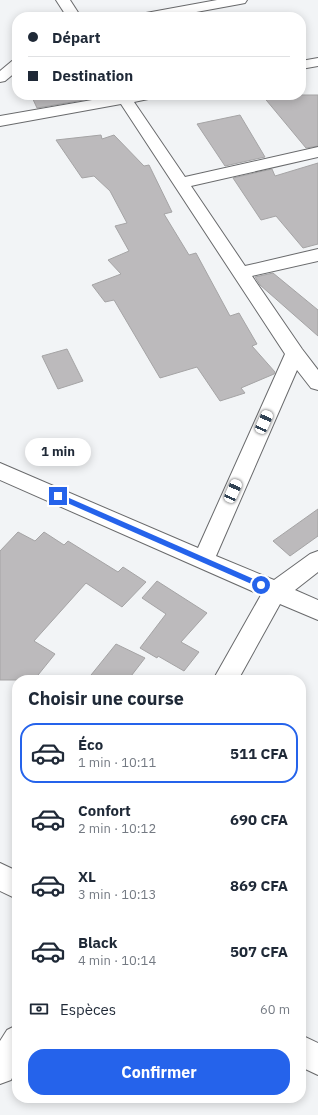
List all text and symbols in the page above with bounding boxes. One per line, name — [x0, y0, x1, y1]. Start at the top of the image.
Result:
text: Départ — [52, 28, 100, 47]
text: Destination — [52, 66, 133, 85]
car — [254, 409, 274, 435]
callout: 1 min — [25, 438, 91, 466]
text: 1 min — [41, 443, 75, 460]
car — [223, 478, 243, 504]
route end — [49, 487, 67, 505]
route start — [252, 576, 270, 594]
text: Choisir une course — [28, 687, 184, 710]
icon: car — [30, 735, 66, 771]
text: Éco — [78, 735, 103, 754]
text: 511 CFA — [230, 744, 288, 763]
text: 1 min · 10:11 — [78, 754, 156, 771]
icon: car — [30, 801, 66, 837]
text: Confort — [78, 801, 131, 820]
text: 690 CFA — [230, 810, 288, 829]
text: 2 min · 10:12 — [78, 820, 156, 837]
icon: car — [30, 867, 66, 903]
text: XL — [78, 867, 96, 886]
text: 869 CFA — [230, 876, 288, 895]
text: 3 min · 10:13 — [78, 886, 156, 903]
icon: car — [30, 933, 66, 969]
text: Black — [78, 933, 118, 952]
text: 507 CFA — [230, 942, 288, 961]
text: 4 min · 10:14 — [78, 952, 156, 969]
icon: cash — [28, 998, 50, 1020]
text: Espèces — [60, 1000, 116, 1019]
text: 60 m — [260, 1001, 290, 1018]
button: Confirmer — [28, 1049, 290, 1095]

